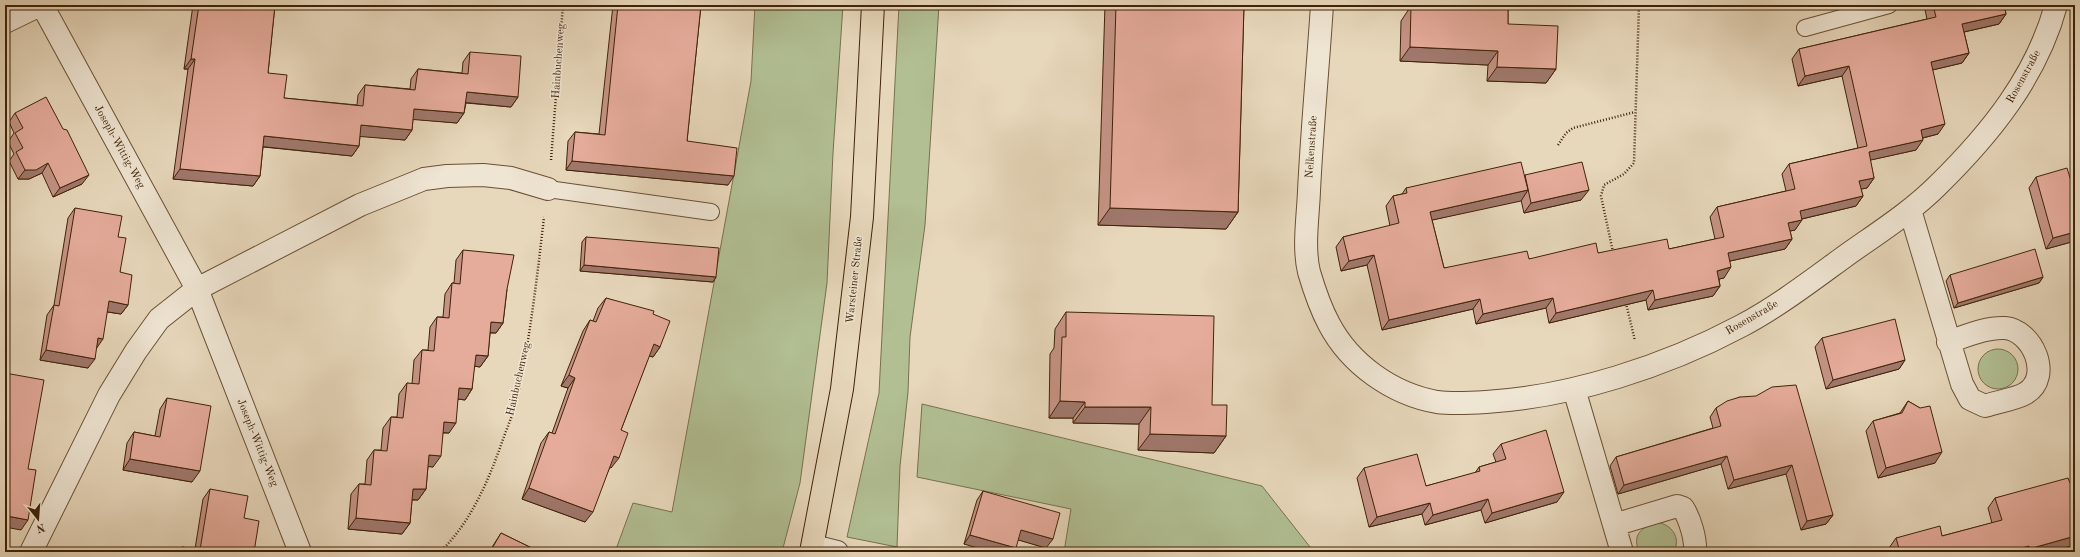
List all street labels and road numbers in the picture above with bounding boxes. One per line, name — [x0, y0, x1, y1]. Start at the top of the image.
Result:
street label: Hainbuchenweg — [551, 23, 567, 99]
street label: Rosenstraße — [2005, 49, 2043, 105]
street label: Joseph-Wittig-Weg — [92, 103, 147, 191]
street label: Nelkenstraße — [1304, 115, 1320, 179]
street label: Warsteiner Straße — [845, 236, 865, 324]
street label: Rosenstraße — [1724, 299, 1780, 337]
street label: Hainbuchenweg — [505, 341, 533, 417]
street label: Joseph-Wittig-Weg — [234, 398, 280, 488]

